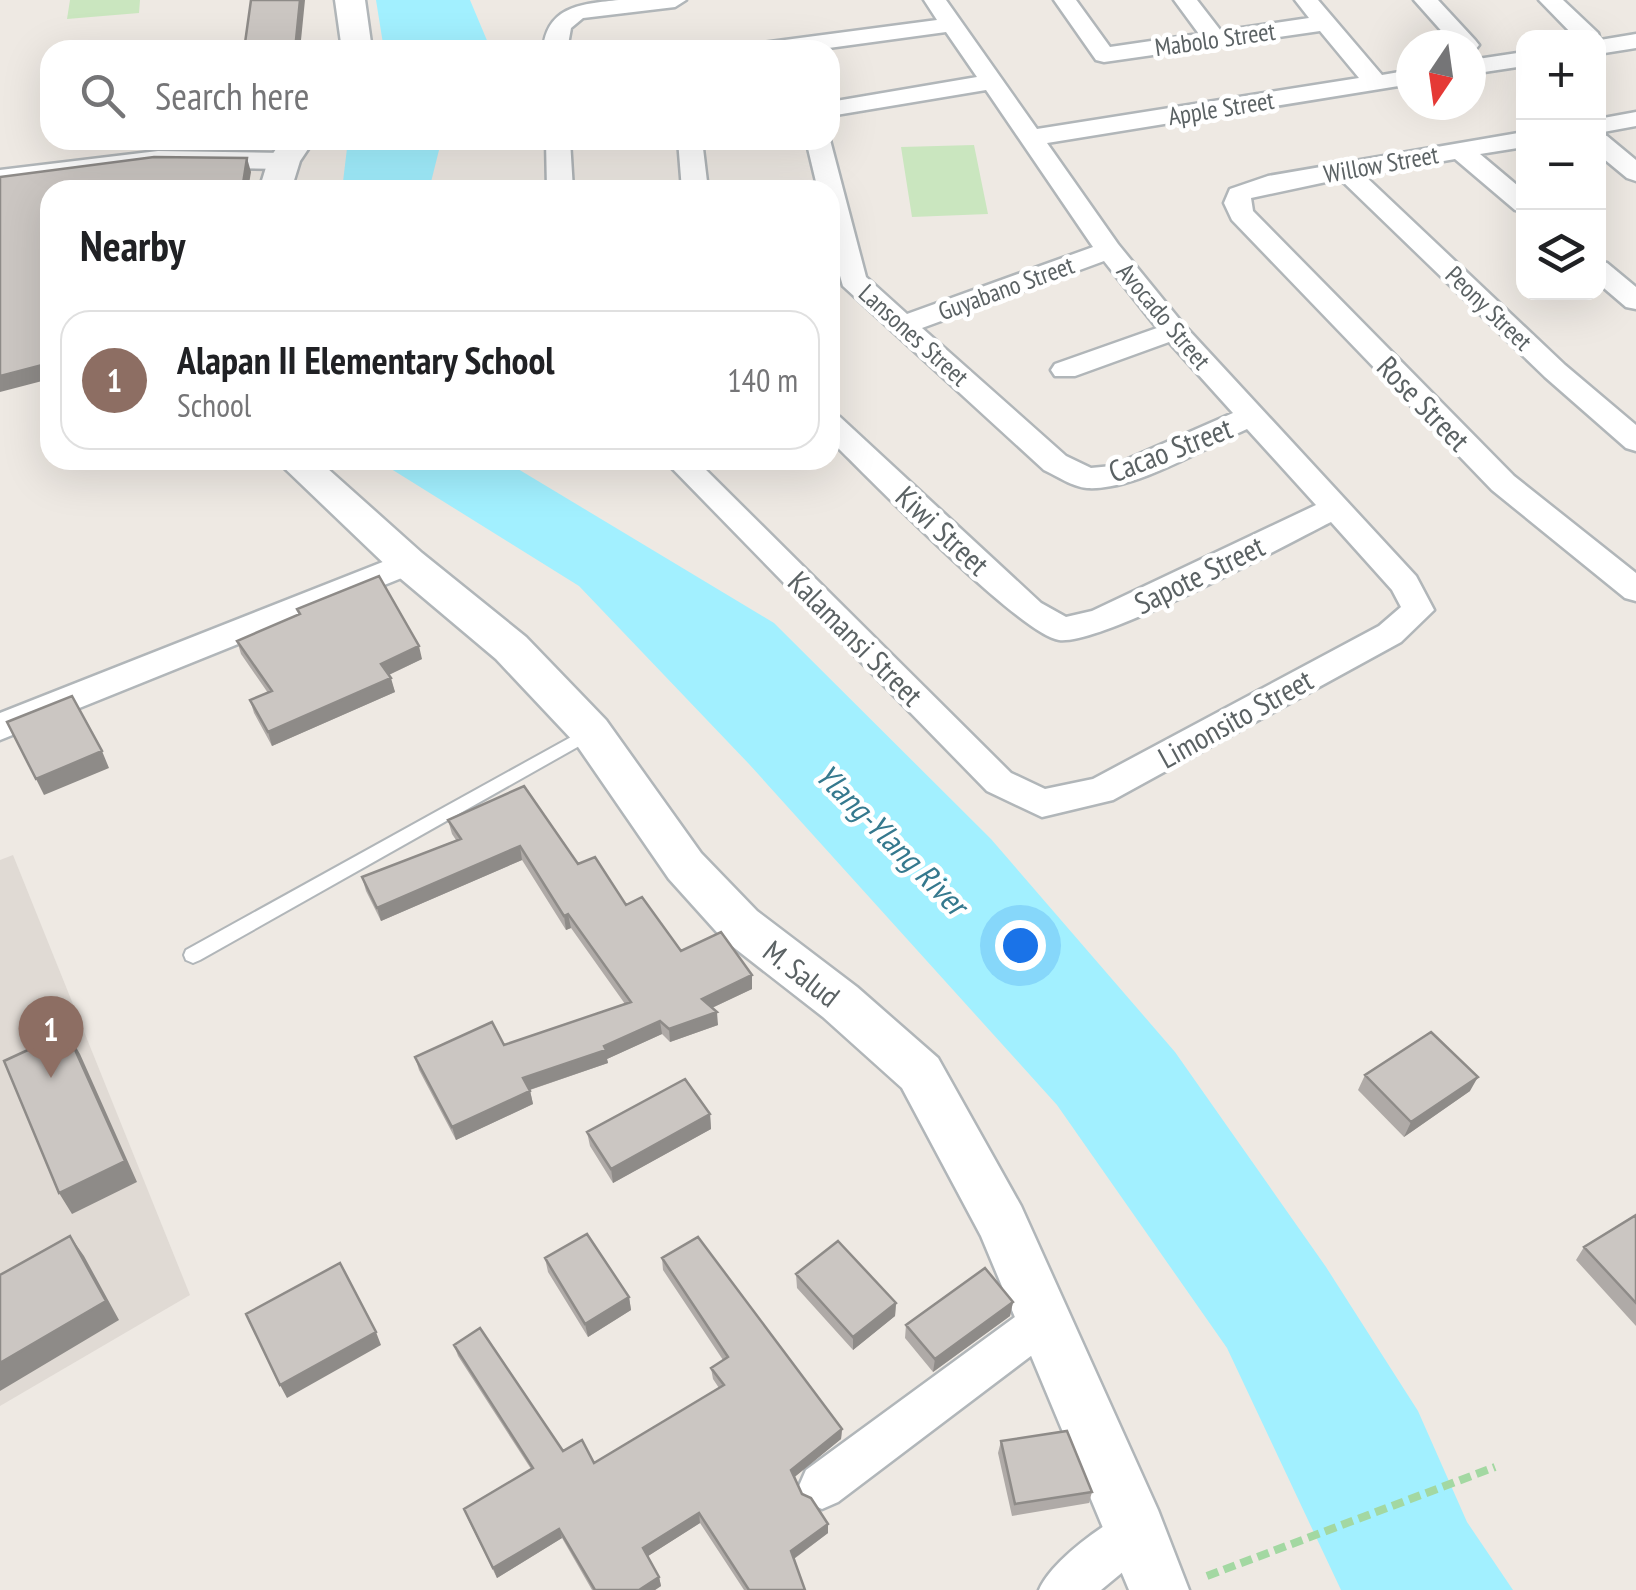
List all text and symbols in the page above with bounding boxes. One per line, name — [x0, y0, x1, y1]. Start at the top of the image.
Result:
street label: Mabolo Street — [1153, 15, 1277, 63]
north arrow — [1396, 30, 1486, 120]
map controls — [1516, 30, 1606, 300]
button: + — [1516, 30, 1606, 120]
search box — [40, 40, 840, 150]
icon: search — [75, 68, 130, 123]
text: Search here — [155, 71, 309, 120]
street label: Apple Street — [1166, 84, 1276, 132]
button: − — [1516, 120, 1606, 210]
street label: Willow Street — [1321, 138, 1441, 190]
button: layers — [1516, 210, 1606, 300]
text: Nearby — [80, 218, 185, 273]
street label: Guyabano Street — [934, 249, 1078, 327]
street label: Avocado Street — [1110, 256, 1218, 376]
street label: Peony Street — [1439, 259, 1539, 357]
street label: Lansones Street — [852, 277, 976, 393]
text: Alapan II Elementary School — [177, 335, 555, 384]
street label: Rose Street — [1369, 347, 1479, 459]
text: 1 — [107, 359, 122, 401]
text: 140 m — [727, 359, 798, 401]
text: School — [177, 384, 251, 426]
street label: Cacao Street — [1103, 407, 1238, 490]
street label: Kiwi Street — [888, 477, 999, 584]
street label: Sapote Street — [1128, 526, 1271, 622]
street label: Kalamansi Street — [780, 562, 932, 714]
street label: Limonsito Street — [1151, 659, 1320, 776]
water label: Ylang-Ylang River — [807, 754, 980, 927]
your location — [995, 920, 1046, 971]
street label: M. Salud — [756, 931, 848, 1015]
pin: 1 — [18, 996, 84, 1078]

